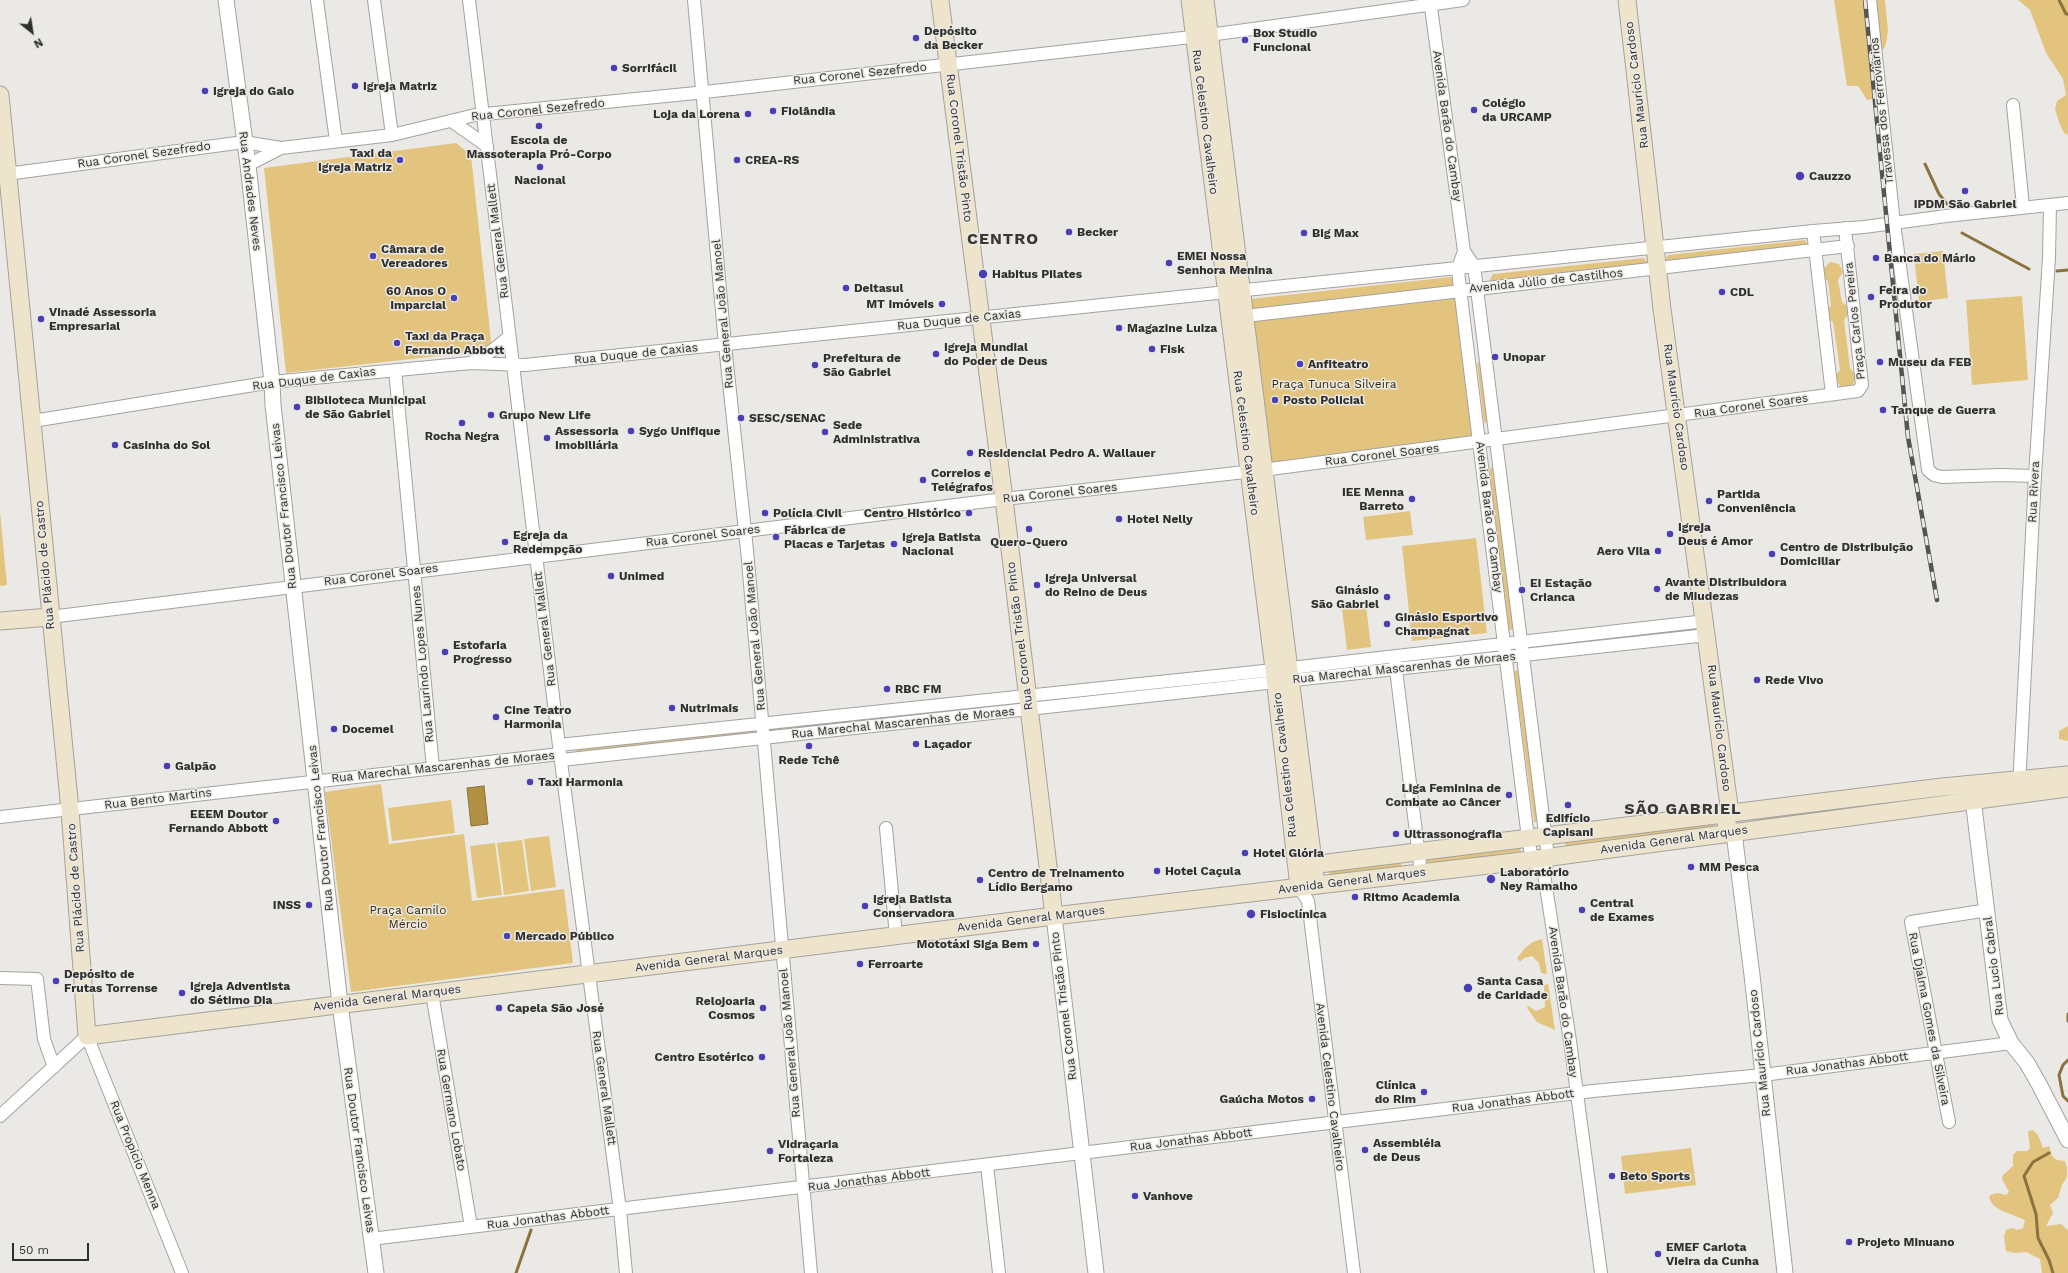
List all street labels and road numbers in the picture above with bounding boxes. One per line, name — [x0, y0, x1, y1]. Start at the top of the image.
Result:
street label: Rua Maurício Cardoso — [1622, 21, 1652, 149]
street label: Travessa dos Ferroviários — [1867, 37, 1897, 185]
street label: Rua Celestino Cavalheiro — [1189, 49, 1221, 195]
street label: Avenida Barão do Cambay — [1429, 49, 1465, 203]
street label: Rua Coronel Sezefredo — [792, 60, 928, 88]
street label: Rua Coronel Tristão Pinto — [943, 73, 975, 223]
street label: Rua Coronel Sezefredo — [470, 96, 606, 124]
street label: Rua Andrades Neves — [236, 130, 264, 252]
street label: Rua Coronel Sezefredo — [76, 139, 212, 171]
street label: Rua General Mallett — [484, 183, 512, 299]
street label: Rua General João Manoel — [709, 239, 737, 389]
street label: Praça Carlos Pereira — [1842, 262, 1868, 380]
street label: Avenida Júlio de Castilhos — [1468, 266, 1624, 296]
street label: Rua Duque de Caxias — [896, 306, 1022, 334]
street label: Rua Duque de Caxias — [573, 340, 699, 368]
street label: Rua Maurício Cardoso — [1660, 343, 1692, 471]
street label: Rua Duque de Caxias — [251, 364, 377, 394]
street label: Rua Celestino Cavalheiro — [1230, 370, 1262, 516]
street label: Rua Coronel Soares — [1693, 391, 1809, 421]
street label: Rua Doutor Francisco Leivas — [268, 422, 300, 590]
street label: Avenida Barão do Cambay — [1473, 440, 1505, 594]
street label: Rua Coronel Soares — [1324, 441, 1440, 469]
street label: Rua Rivera — [2025, 461, 2043, 523]
street label: Rua Coronel Soares — [1002, 480, 1118, 506]
street label: Rua Plácido de Castro — [32, 500, 58, 630]
street label: Rua Coronel Soares — [645, 522, 761, 550]
street label: Rua Coronel Soares — [323, 561, 439, 589]
street label: Rua General João Manoel — [741, 561, 769, 711]
street label: Rua Coronel Tristão Pinto — [1004, 561, 1036, 711]
street label: Rua General Mallett — [531, 571, 559, 687]
street label: Rua Laurindo Lopes Nunes — [409, 585, 437, 743]
street label: Rua Marechal Mascarenhas de Moraes — [1292, 649, 1516, 687]
street label: Rua Maurício Cardoso — [1704, 664, 1734, 792]
street label: Rua Celestino Cavalheiro — [1270, 692, 1300, 838]
street label: Rua Marechal Mascarenhas de Moraes — [791, 704, 1015, 742]
street label: Rua Doutor Francisco Leivas — [305, 744, 337, 912]
street label: Rua Marechal Mascarenhas de Moraes — [331, 748, 555, 786]
street label: Rua Bento Martins — [104, 785, 212, 813]
street label: Rua Plácido de Castro — [64, 823, 88, 953]
street label: Avenida General Marques — [1599, 823, 1749, 857]
street label: Avenida General Marques — [1277, 865, 1427, 897]
street label: Avenida General Marques — [956, 903, 1106, 935]
street label: Rua Lucio Cabral — [1981, 916, 2007, 1016]
street label: Avenida Barão do Cambay — [1545, 925, 1581, 1079]
street label: Rua Coronel Tristão Pinto — [1048, 931, 1080, 1081]
street label: Rua Djalma Gomes da Silveira — [1905, 931, 1953, 1107]
street label: Avenida General Marques — [634, 943, 784, 975]
street label: Rua General João Manoel — [776, 968, 804, 1118]
street label: Avenida General Marques — [312, 982, 462, 1014]
street label: Rua Maurício Cardoso — [1746, 989, 1774, 1117]
street label: Avenida Celestino Cavalheiro — [1313, 1002, 1347, 1172]
street label: Rua General Mallett — [589, 1030, 619, 1146]
street label: Rua Germano Lobato — [433, 1048, 469, 1172]
street label: Rua Jonathas Abbott — [1785, 1049, 1909, 1079]
street label: Rua Doutor Francisco Leivas — [340, 1066, 378, 1234]
street label: Rua Jonathas Abbott — [1451, 1086, 1575, 1116]
street label: Rua Propício Menna — [107, 1099, 163, 1211]
street label: Rua Jonathas Abbott — [1129, 1125, 1253, 1155]
street label: Rua Jonathas Abbott — [807, 1165, 931, 1195]
street label: Rua Jonathas Abbott — [486, 1203, 610, 1233]

